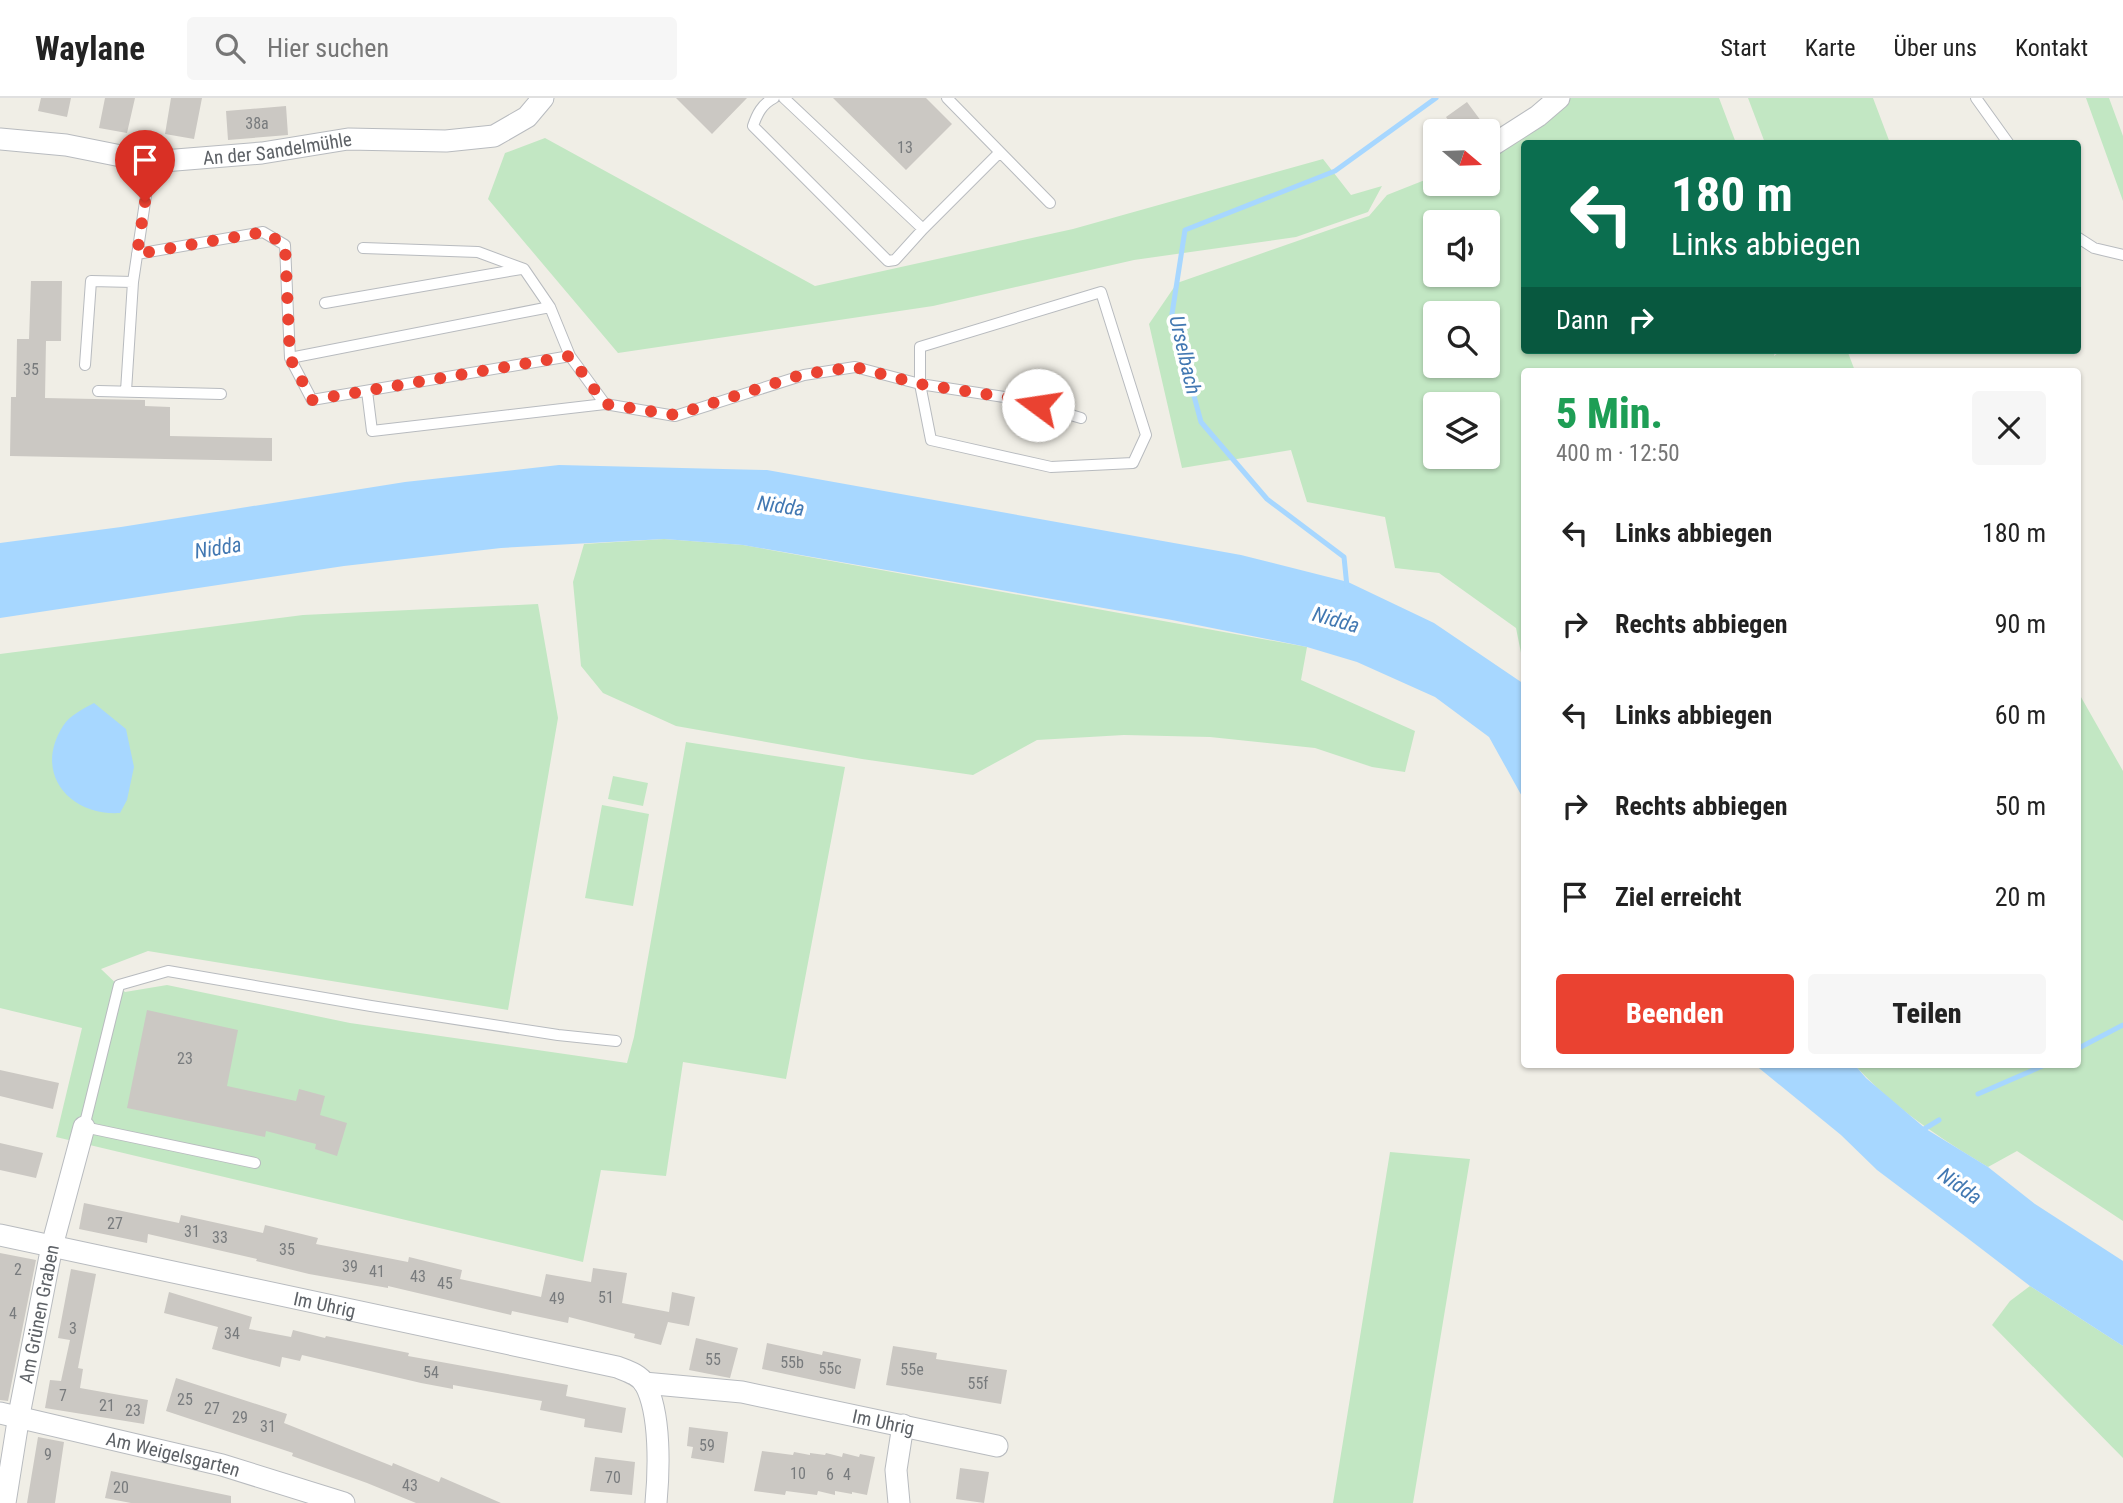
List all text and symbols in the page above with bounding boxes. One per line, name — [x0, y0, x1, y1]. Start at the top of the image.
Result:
search box — [187, 17, 677, 80]
text: Waylane — [35, 29, 145, 68]
icon: search — [211, 29, 249, 67]
text: Hier suchen — [267, 33, 389, 63]
text: Start — [1721, 34, 1767, 62]
text: Karte — [1805, 34, 1855, 62]
text: Über uns — [1893, 34, 1977, 62]
text: Kontakt — [2015, 34, 2088, 62]
house number: 38a — [245, 114, 269, 133]
north arrow — [1423, 119, 1500, 196]
map controls — [1423, 119, 1500, 469]
street label: An der Sandelmühle — [202, 127, 353, 169]
pin — [115, 130, 175, 202]
house number: 13 — [897, 138, 913, 157]
icon: arrive — [126, 141, 164, 179]
text: 180 m — [1671, 166, 1793, 223]
icon: left — [1556, 168, 1647, 259]
button: sound — [1423, 210, 1500, 287]
text: Links abbiegen — [1671, 225, 1861, 263]
button: search — [1423, 301, 1500, 378]
icon: right — [1622, 301, 1660, 339]
text: Dann — [1556, 305, 1608, 335]
water label: Urselbach — [1164, 313, 1206, 397]
house number: 35 — [23, 360, 39, 379]
position arrow — [1001, 368, 1075, 442]
text: 5 Min. — [1556, 389, 1663, 438]
button: close — [1972, 391, 2046, 465]
button: layers — [1423, 392, 1500, 469]
text: 400 m · 12:50 — [1556, 440, 1680, 467]
water label: Nidda — [756, 491, 806, 521]
icon: left — [1556, 514, 1594, 552]
text: Links abbiegen — [1615, 518, 1772, 548]
text: 180 m — [1982, 518, 2046, 548]
water label: Nidda — [193, 532, 243, 564]
water label: Nidda — [1310, 602, 1362, 638]
icon: right — [1556, 605, 1594, 643]
text: Rechts abbiegen — [1615, 609, 1788, 639]
text: 90 m — [1995, 609, 2046, 639]
icon: left — [1556, 696, 1594, 734]
text: Links abbiegen — [1615, 700, 1772, 730]
text: 60 m — [1995, 700, 2046, 730]
icon: right — [1556, 787, 1594, 825]
text: Rechts abbiegen — [1615, 791, 1788, 821]
text: 50 m — [1995, 791, 2046, 821]
icon: arrive — [1556, 878, 1594, 916]
text: Ziel erreicht — [1615, 882, 1741, 912]
text: 20 m — [1995, 882, 2046, 912]
button: Beenden — [1556, 974, 1794, 1054]
button: Teilen — [1808, 974, 2046, 1054]
house number: 23 — [177, 1049, 193, 1068]
water label: Nidda — [1934, 1163, 1986, 1209]
house number: 27 — [107, 1214, 123, 1233]
house number: 31 — [184, 1222, 200, 1241]
house number: 33 — [212, 1228, 228, 1247]
house number: 35 — [279, 1240, 295, 1259]
street label: Am Grünen Graben — [14, 1243, 63, 1385]
house number: 39 — [342, 1257, 358, 1276]
house number: 2 — [14, 1260, 22, 1279]
house number: 41 — [369, 1262, 385, 1281]
house number: 43 — [410, 1267, 426, 1286]
house number: 45 — [437, 1274, 453, 1293]
street label: Im Uhrig — [292, 1287, 358, 1322]
house number: 51 — [598, 1288, 614, 1307]
house number: 49 — [549, 1289, 565, 1308]
house number: 4 — [9, 1304, 17, 1323]
house number: 3 — [69, 1319, 77, 1338]
house number: 34 — [224, 1324, 240, 1343]
house number: 55 — [705, 1350, 721, 1369]
house number: 55b — [780, 1353, 804, 1372]
house number: 55c — [818, 1359, 842, 1378]
house number: 55e — [900, 1360, 924, 1379]
house number: 54 — [423, 1363, 439, 1382]
house number: 55f — [968, 1374, 988, 1393]
house number: 7 — [59, 1386, 67, 1405]
house number: 25 — [177, 1390, 193, 1409]
house number: 21 — [99, 1396, 115, 1415]
house number: 27 — [204, 1399, 220, 1418]
house number: 23 — [125, 1401, 141, 1420]
street label: Im Uhrig — [850, 1404, 917, 1440]
house number: 29 — [232, 1408, 248, 1427]
house number: 31 — [260, 1417, 276, 1436]
street label: Am Weigelsgarten — [104, 1427, 243, 1481]
house number: 59 — [699, 1436, 715, 1455]
house number: 9 — [44, 1445, 52, 1464]
house number: 10 — [790, 1464, 806, 1483]
house number: 6 — [826, 1465, 834, 1484]
house number: 4 — [843, 1465, 851, 1484]
house number: 70 — [605, 1468, 621, 1487]
house number: 43 — [402, 1476, 418, 1495]
house number: 20 — [113, 1478, 129, 1497]

